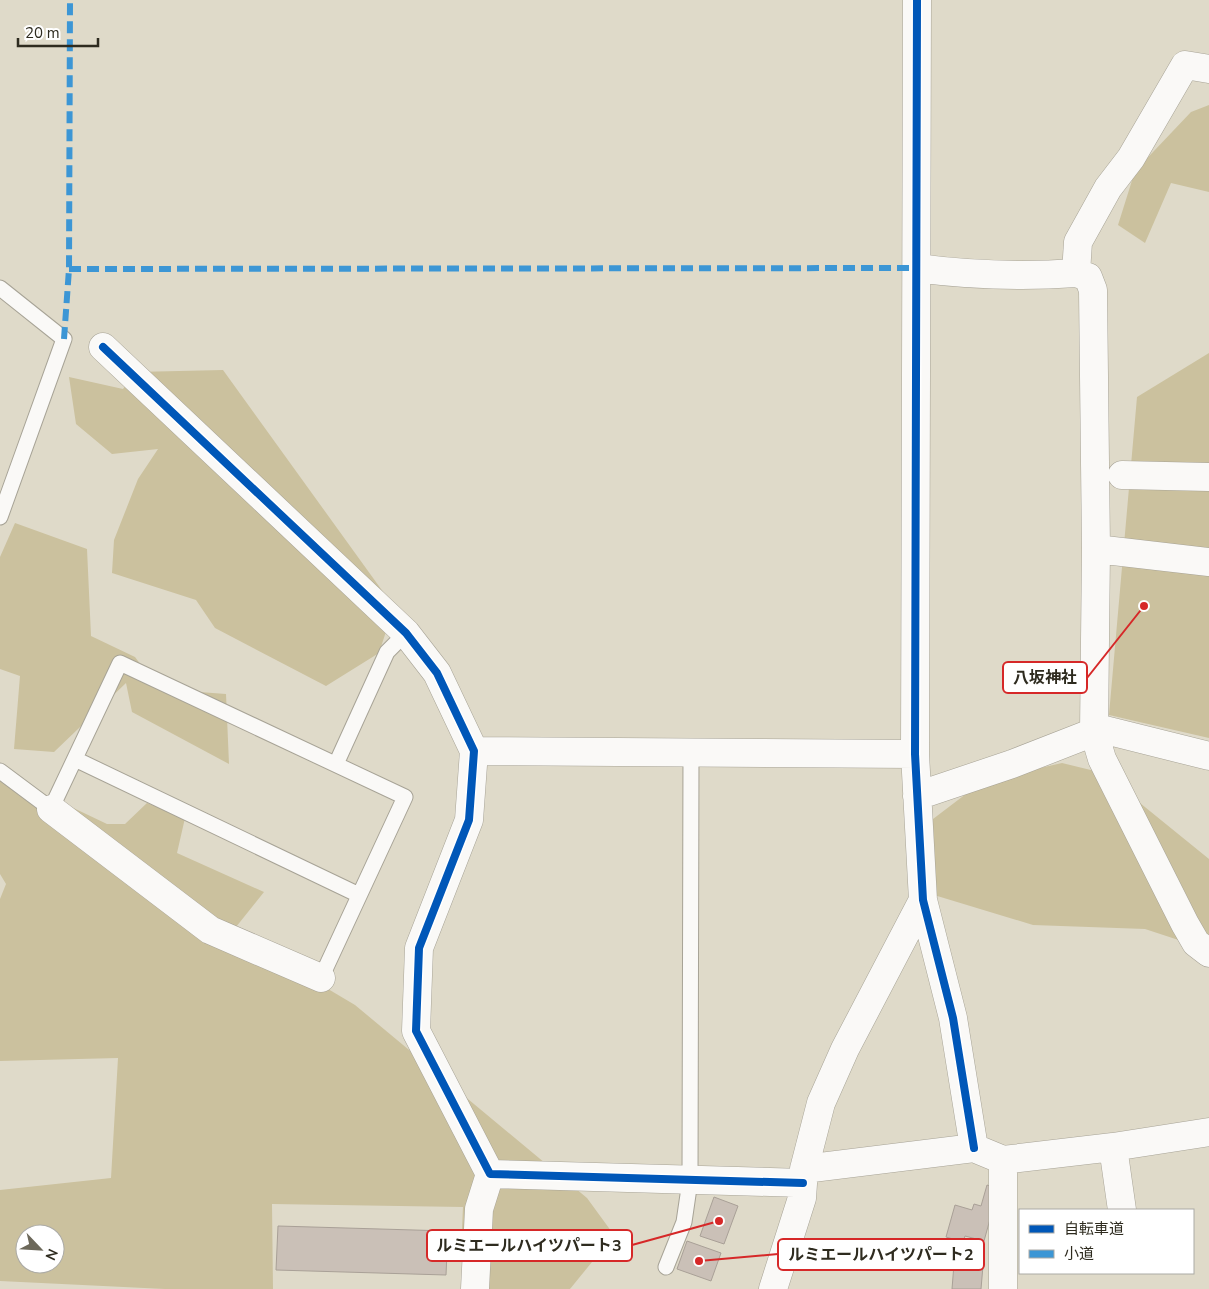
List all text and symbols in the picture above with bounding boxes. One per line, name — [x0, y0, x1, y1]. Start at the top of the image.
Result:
scale bar — [18, 15, 98, 47]
text: 20 m — [25, 23, 60, 43]
callout: 八坂神社 — [1003, 662, 1087, 693]
text: 八坂神社 — [1013, 667, 1077, 689]
legend — [1019, 1209, 1194, 1274]
text: 自転車道 — [1064, 1219, 1124, 1239]
north arrow — [15, 1224, 65, 1274]
callout: ルミエールハイツパート3 — [427, 1230, 632, 1261]
text: ルミエールハイツパート3 — [436, 1235, 622, 1257]
callout: ルミエールハイツパート2 — [778, 1239, 984, 1270]
text: ルミエールハイツパート2 — [788, 1244, 974, 1266]
text: 小道 — [1064, 1244, 1094, 1264]
text: N — [41, 1246, 62, 1263]

